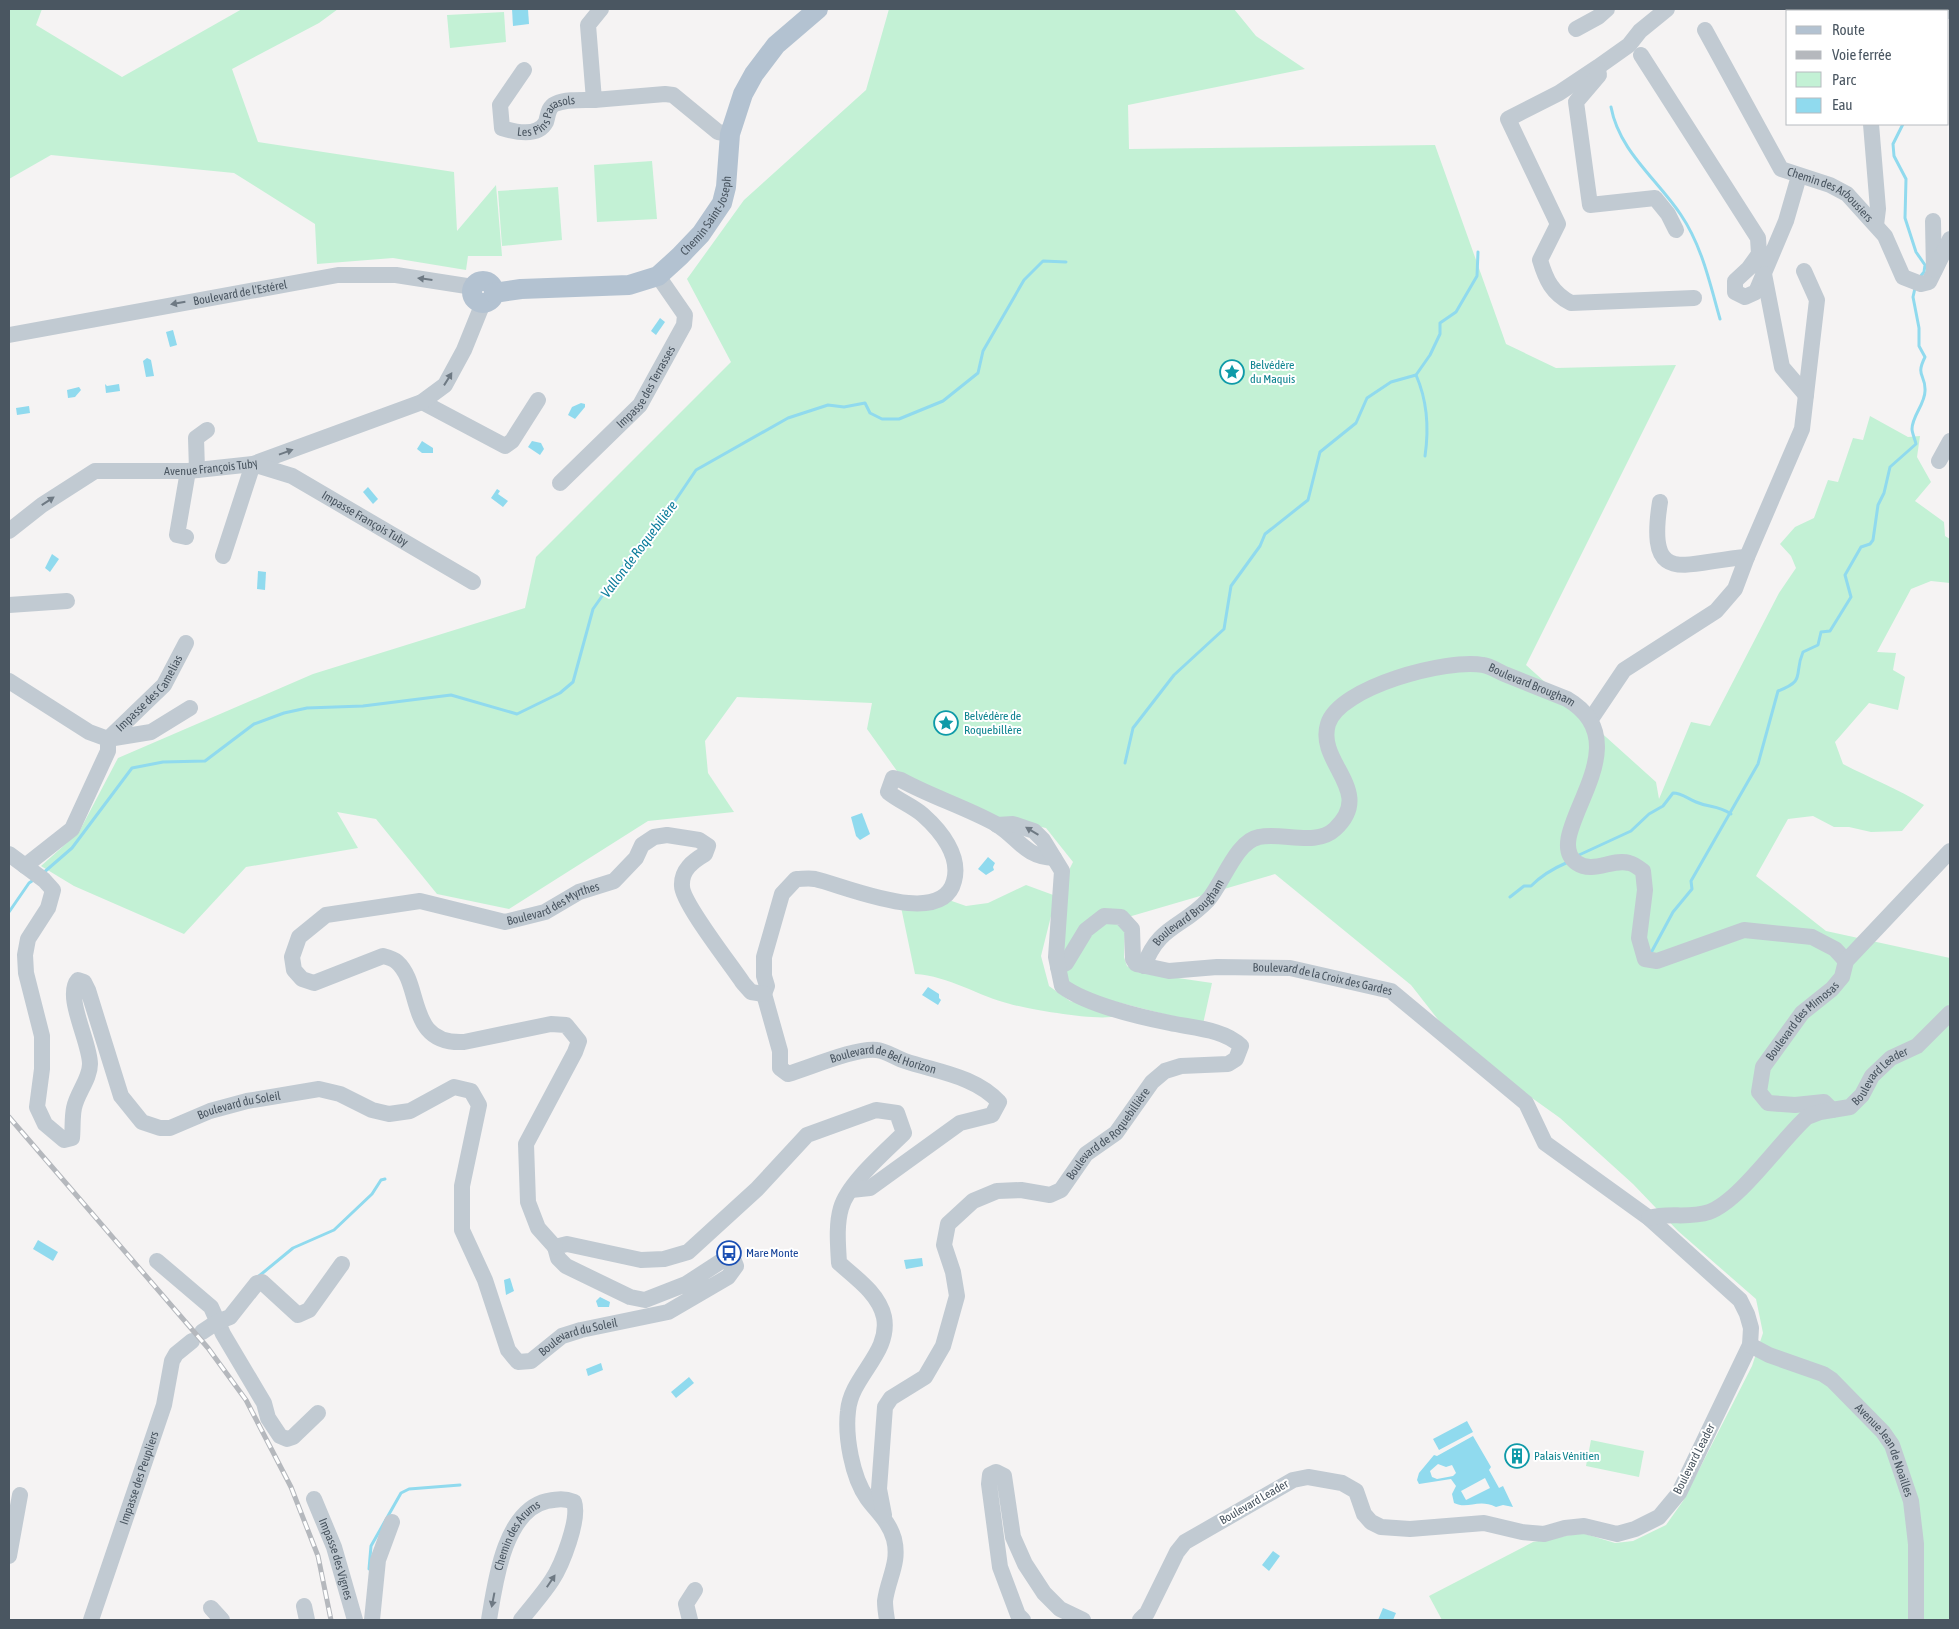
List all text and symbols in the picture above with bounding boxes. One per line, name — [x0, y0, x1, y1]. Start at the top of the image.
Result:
legend — [1786, 10, 1949, 125]
text: Route — [1832, 21, 1865, 38]
text: Voie ferrée — [1832, 46, 1892, 63]
text: Parc — [1832, 71, 1856, 88]
street label: Les Pins Parasols — [517, 93, 575, 139]
text: Eau — [1832, 96, 1853, 113]
street label: Chemin des Arbousiers — [1785, 164, 1876, 225]
street label: Chemin Saint-Joseph — [677, 175, 734, 258]
one-way arrow — [417, 274, 433, 282]
street label: Boulevard de l'Estérel — [192, 277, 289, 308]
one-way arrow — [170, 299, 186, 307]
street label: Impasse des Terrasses — [614, 343, 678, 431]
place label: Belvédère du Maquis — [1250, 358, 1295, 386]
place icon: Belvédère du Maquis — [1219, 359, 1245, 385]
one-way arrow — [443, 372, 452, 386]
one-way arrow — [279, 448, 294, 456]
street label: Avenue François Tuby — [164, 456, 260, 478]
street label: Impasse François Tuby — [319, 488, 411, 549]
one-way arrow — [41, 496, 54, 506]
water label: Vallon de Roquebilière — [597, 498, 681, 600]
street label: Impasse des Camelias — [113, 653, 185, 734]
street label: Boulevard Brougham — [1486, 660, 1578, 710]
place label: Belvédère de Roquebillère — [964, 709, 1022, 737]
place icon: Belvédère de Roquebillère — [933, 710, 959, 736]
one-way arrow — [1025, 827, 1038, 836]
street label: Boulevard Brougham — [1150, 877, 1227, 949]
street label: Boulevard des Myrthes — [505, 879, 601, 928]
street label: Boulevard de la Croix des Gardes — [1253, 960, 1394, 998]
street label: Boulevard des Mimosas — [1763, 979, 1842, 1064]
street label: Boulevard de Bel Horizon — [828, 1043, 938, 1077]
street label: Boulevard Leader — [1849, 1044, 1910, 1108]
street label: Boulevard de Roquebillière — [1063, 1085, 1153, 1183]
street label: Boulevard du Soleil — [195, 1088, 282, 1123]
bus stop icon: Mare Monte — [716, 1240, 742, 1266]
place label: Mare Monte — [746, 1246, 799, 1260]
street label: Boulevard du Soleil — [536, 1315, 620, 1359]
street label: Avenue Jean de Noailles — [1852, 1401, 1916, 1499]
street label: Boulevard Leader — [1670, 1421, 1718, 1497]
street label: Impasse des Peupliers — [117, 1430, 162, 1526]
building icon: Palais Vénitien — [1504, 1443, 1530, 1469]
place label: Palais Vénitien — [1534, 1449, 1600, 1463]
street label: Boulevard Leader — [1217, 1476, 1291, 1527]
street label: Chemin des Arums — [491, 1497, 542, 1572]
street label: Impasse des Vignes — [316, 1516, 356, 1601]
one-way arrow — [546, 1575, 555, 1588]
one-way arrow — [488, 1593, 496, 1609]

